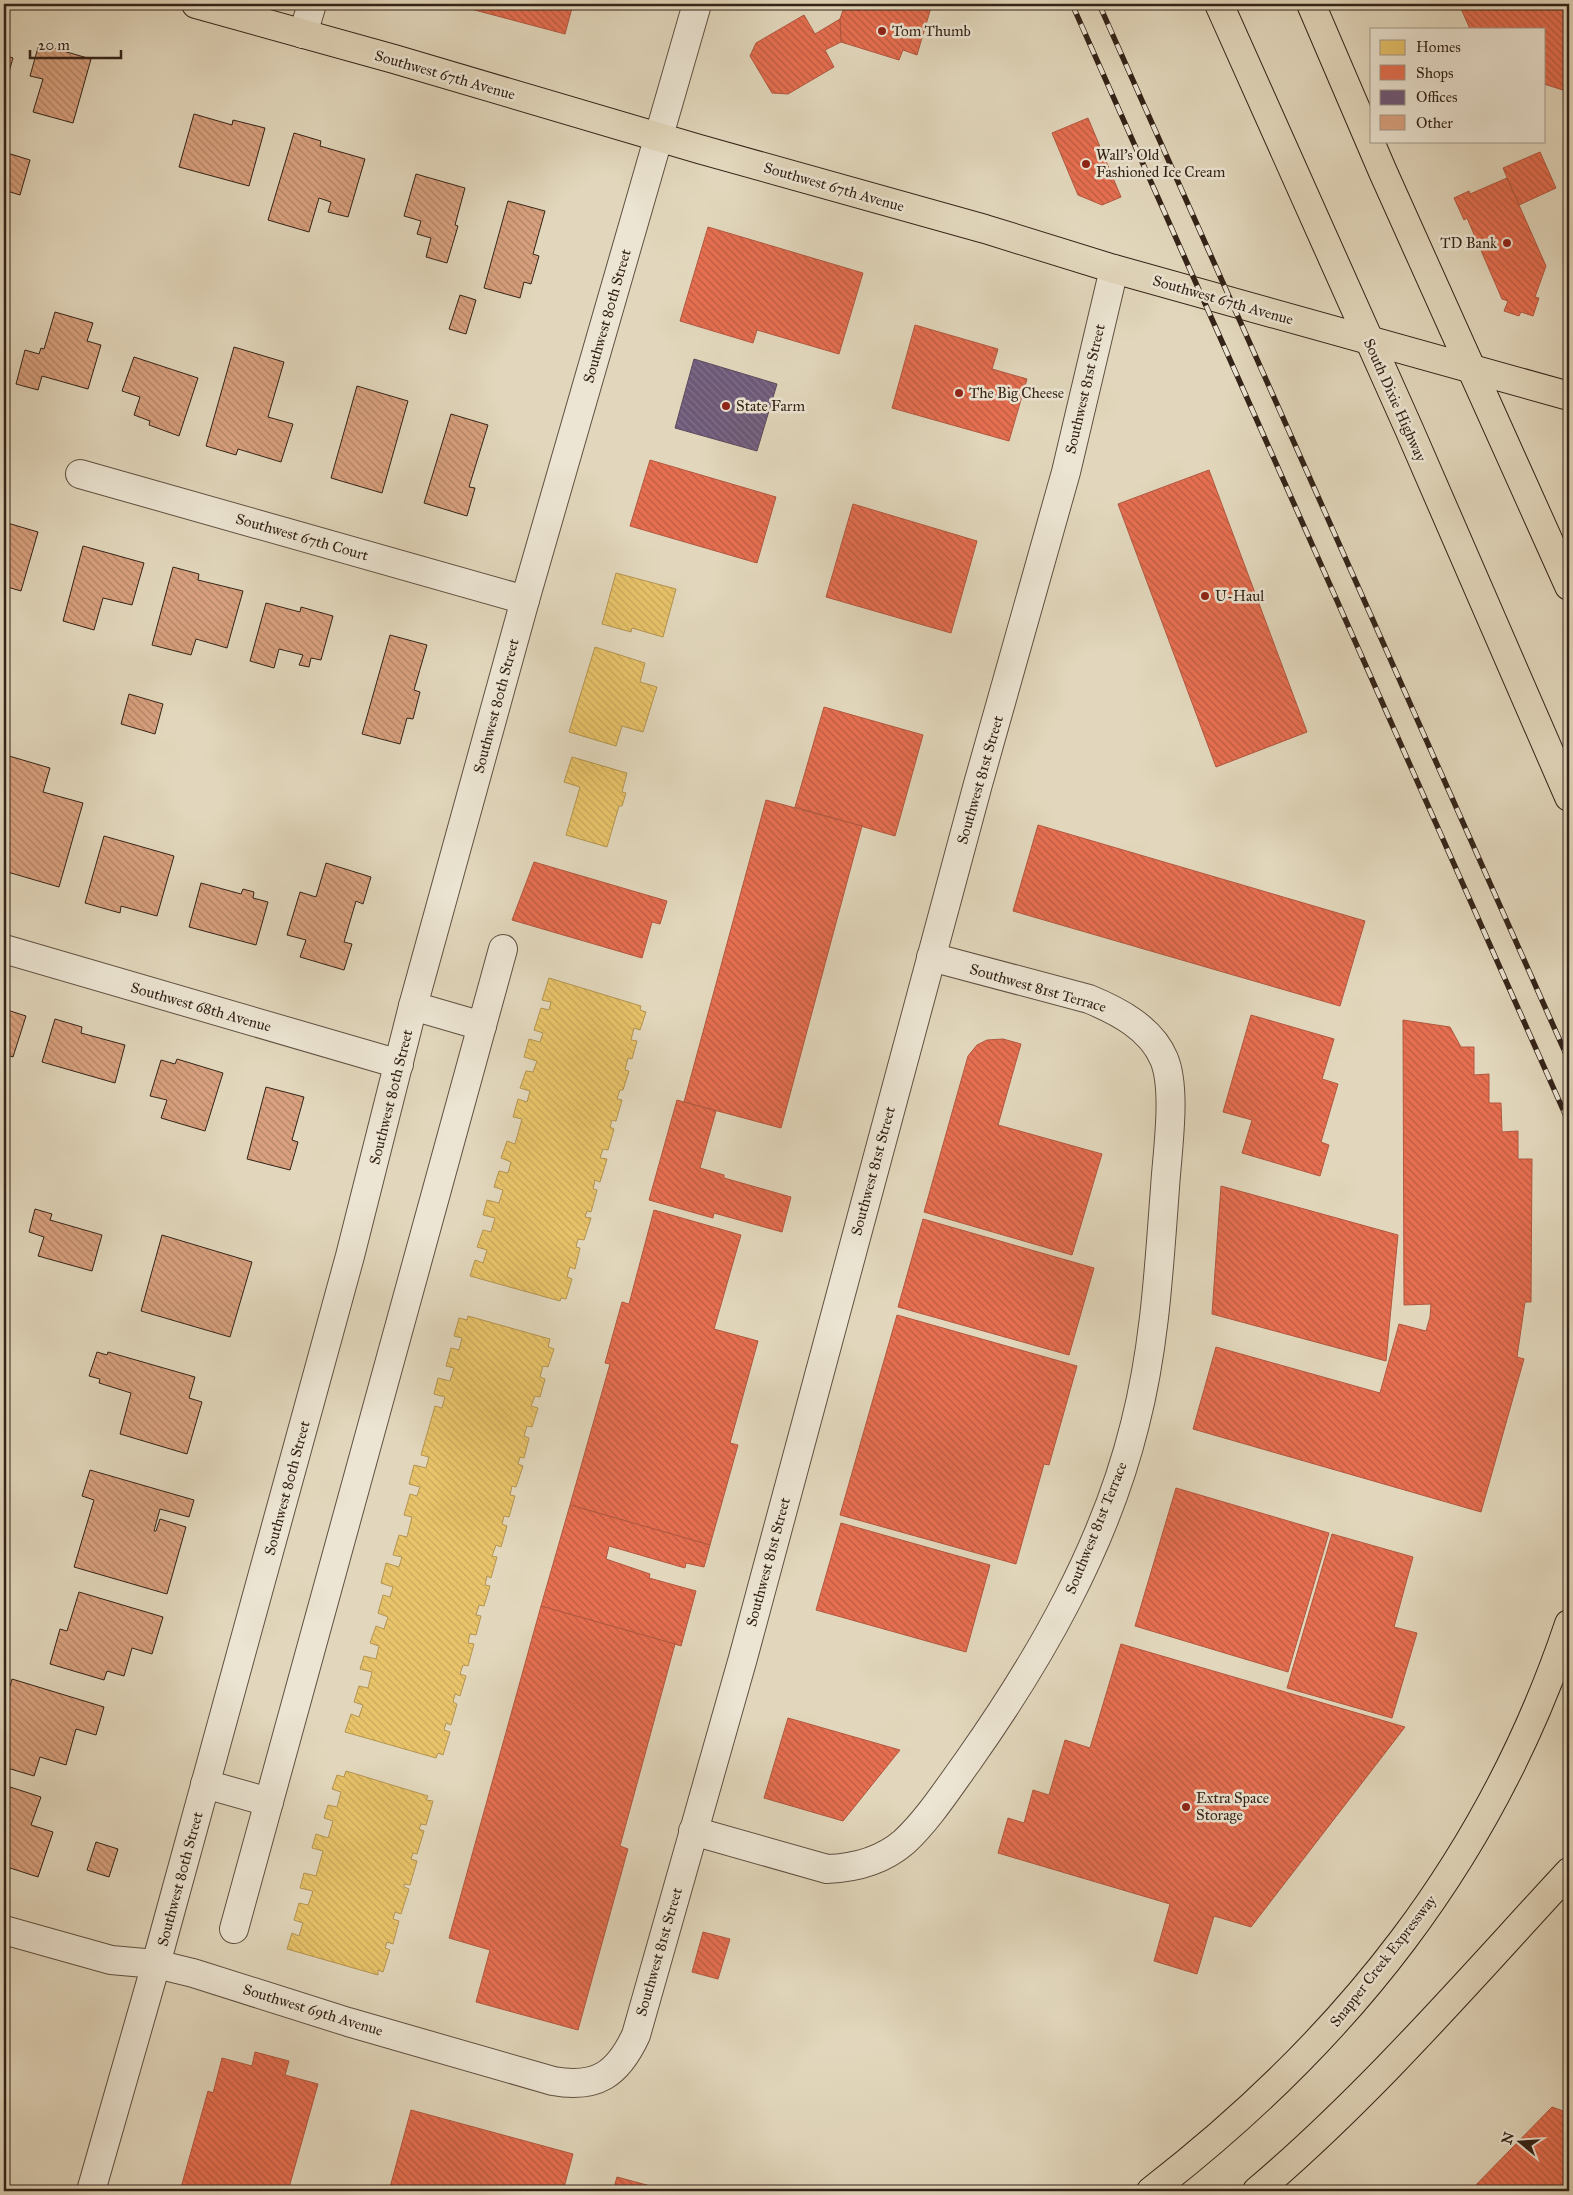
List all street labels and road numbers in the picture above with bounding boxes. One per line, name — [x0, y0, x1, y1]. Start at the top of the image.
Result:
street label: Southwest 67th Avenue — [373, 46, 517, 104]
street label: Southwest 67th Avenue — [762, 158, 906, 216]
street label: Southwest 80th Street — [579, 246, 635, 385]
street label: Southwest 67th Avenue — [1151, 271, 1295, 329]
street label: Southwest 81st Street — [1061, 322, 1109, 456]
street label: South Dixie Highway — [1360, 336, 1431, 465]
street label: Southwest 67th Court — [234, 509, 371, 565]
street label: Southwest 80th Street — [469, 636, 523, 775]
street label: Southwest 81st Street — [953, 713, 1007, 846]
street label: Southwest 81st Terrace — [968, 960, 1108, 1016]
street label: Southwest 68th Avenue — [129, 978, 273, 1036]
street label: Southwest 80th Street — [366, 1027, 417, 1166]
street label: Southwest 81st Street — [847, 1104, 899, 1238]
street label: Southwest 80th Street — [260, 1418, 314, 1557]
street label: Southwest 81st Terrace — [1061, 1459, 1131, 1597]
street label: Southwest 81st Street — [742, 1495, 794, 1629]
street label: Southwest 80th Street — [153, 1809, 207, 1948]
street label: Southwest 81st Street — [632, 1885, 686, 2018]
street label: Snapper Creek Expressway — [1326, 1891, 1441, 2030]
street label: Southwest 69th Avenue — [241, 1980, 385, 2040]

